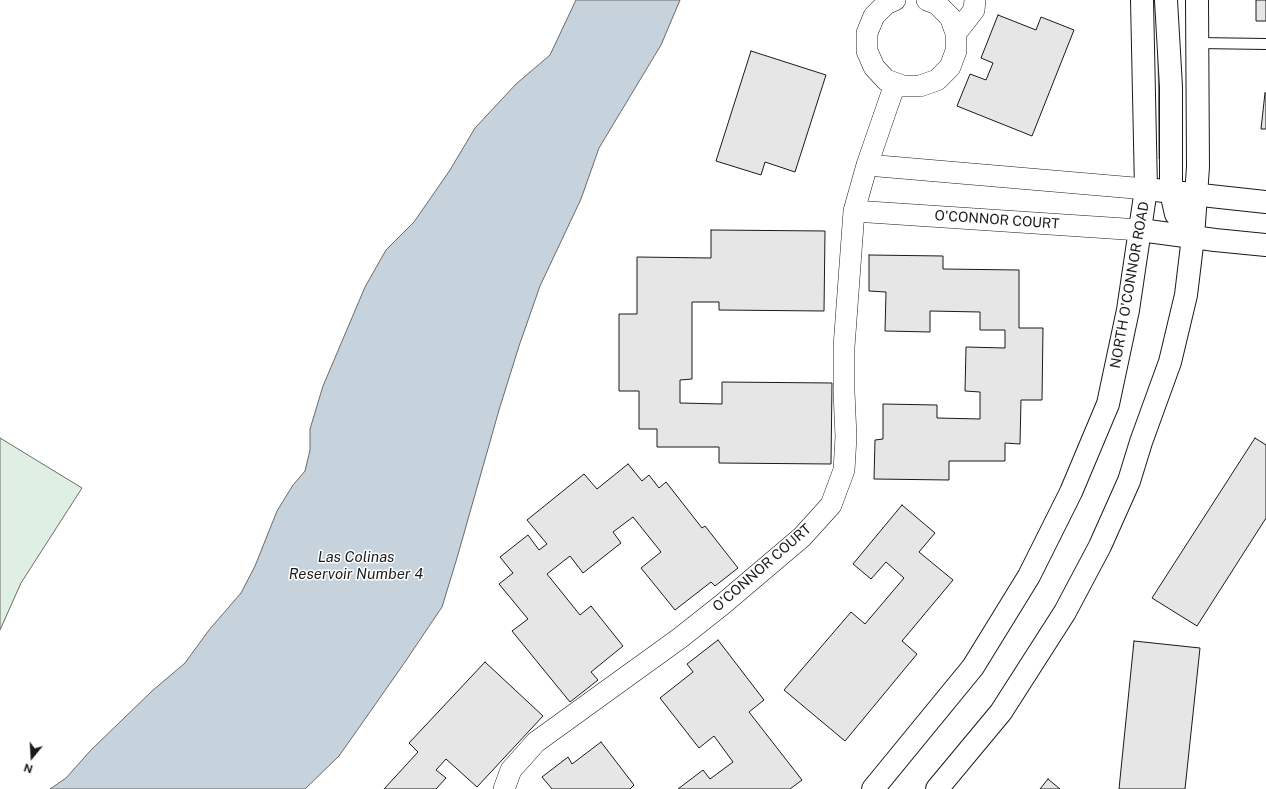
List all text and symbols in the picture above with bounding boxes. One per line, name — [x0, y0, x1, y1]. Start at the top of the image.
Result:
street label: NORTH O'CONNOR ROAD — [1107, 200, 1153, 370]
street label: O'CONNOR COURT — [934, 207, 1060, 233]
street label: O'CONNOR COURT — [709, 521, 815, 615]
water label: Las Colinas Reservoir Number 4 — [289, 548, 423, 583]
north arrow — [12, 737, 52, 777]
text: N — [22, 761, 34, 775]

